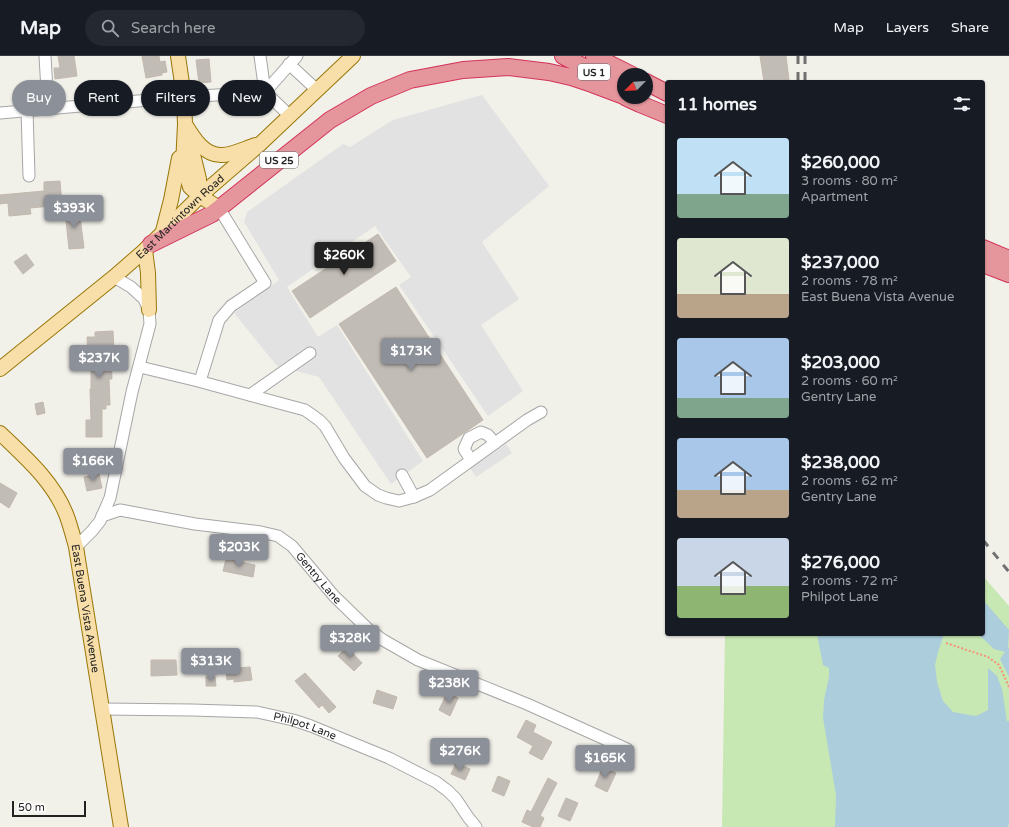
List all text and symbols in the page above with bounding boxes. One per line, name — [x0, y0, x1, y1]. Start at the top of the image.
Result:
search box — [85, 10, 365, 46]
text: Map — [20, 17, 61, 39]
icon: search — [99, 17, 121, 39]
text: Search here — [131, 19, 215, 37]
text: Map — [834, 19, 864, 36]
text: Layers — [886, 19, 929, 36]
text: Share — [951, 19, 989, 36]
road number: US 1 — [578, 64, 610, 80]
north arrow — [617, 68, 653, 104]
map controls — [617, 68, 653, 104]
chip: Buy — [12, 80, 66, 116]
chip: Rent — [74, 80, 133, 116]
chip: Filters — [141, 80, 210, 116]
chip: New — [218, 80, 276, 116]
icon: filters — [951, 93, 973, 115]
text: 11 homes — [677, 94, 757, 115]
road number: US 25 — [260, 152, 298, 168]
text: $260,000 — [801, 152, 880, 173]
icon: home — [709, 154, 757, 202]
street label: East Martintown Road — [134, 172, 227, 262]
text: 3 rooms · 80 m² — [801, 173, 898, 189]
text: Apartment — [801, 189, 868, 205]
pin: $393K — [46, 195, 102, 229]
text: $393K — [53, 200, 95, 216]
pin: $260K — [316, 242, 372, 276]
text: $260K — [323, 247, 365, 263]
text: $237,000 — [801, 252, 879, 273]
icon: home — [709, 254, 757, 302]
text: 2 rooms · 78 m² — [801, 273, 898, 289]
text: East Buena Vista Avenue — [801, 289, 954, 305]
pin: $173K — [383, 338, 439, 372]
text: $173K — [390, 343, 432, 359]
pin: $237K — [71, 345, 127, 379]
text: $237K — [78, 350, 120, 366]
text: $203,000 — [801, 352, 880, 373]
icon: home — [709, 354, 757, 402]
text: 2 rooms · 60 m² — [801, 373, 898, 389]
text: Gentry Lane — [801, 389, 876, 405]
pin: $166K — [65, 448, 121, 482]
text: $238,000 — [801, 452, 880, 473]
text: $166K — [72, 453, 114, 469]
icon: home — [709, 454, 757, 502]
text: 2 rooms · 62 m² — [801, 473, 898, 489]
text: Gentry Lane — [801, 489, 876, 505]
pin: $203K — [211, 534, 267, 568]
text: $203K — [218, 539, 260, 555]
street label: East Buena Vista Avenue — [69, 543, 102, 674]
street label: Gentry Lane — [293, 550, 344, 607]
text: $276,000 — [801, 552, 880, 573]
icon: home — [709, 554, 757, 602]
text: 2 rooms · 72 m² — [801, 573, 898, 589]
text: Philpot Lane — [801, 589, 879, 605]
pin: $328K — [322, 625, 378, 659]
text: $328K — [329, 630, 371, 646]
pin: $313K — [183, 648, 239, 682]
text: $313K — [190, 653, 232, 669]
pin: $238K — [421, 670, 477, 704]
text: $238K — [428, 675, 470, 691]
street label: Philpot Lane — [272, 710, 338, 743]
pin: $276K — [432, 738, 488, 772]
text: $276K — [439, 743, 481, 759]
pin: $165K — [577, 745, 633, 779]
text: $165K — [584, 750, 626, 766]
scale bar — [12, 799, 86, 818]
text: 50 m — [18, 801, 45, 814]

